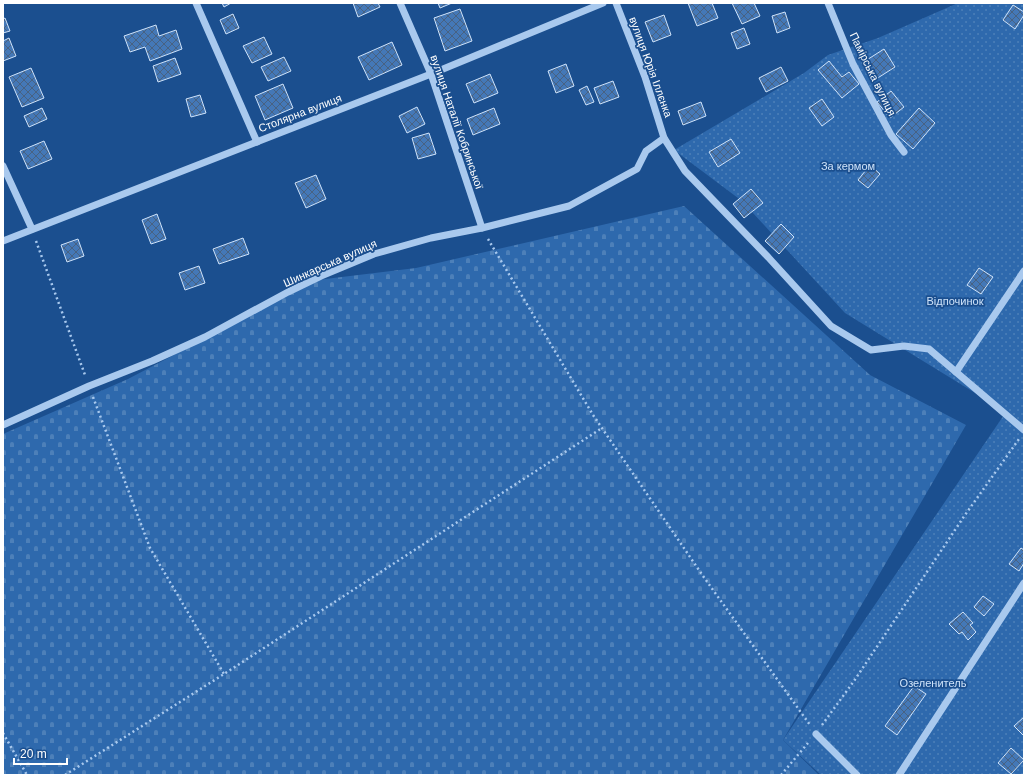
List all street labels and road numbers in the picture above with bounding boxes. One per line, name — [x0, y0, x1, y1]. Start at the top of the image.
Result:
street label: вулиця Юрія Іллєнка — [627, 15, 675, 120]
street label: Памірська вулиця — [848, 30, 898, 118]
street label: вулиця Наталії Кобринської — [428, 53, 486, 191]
street label: Столярна вулиця — [257, 92, 343, 134]
street label: Шинкарська вулиця — [282, 237, 378, 289]

